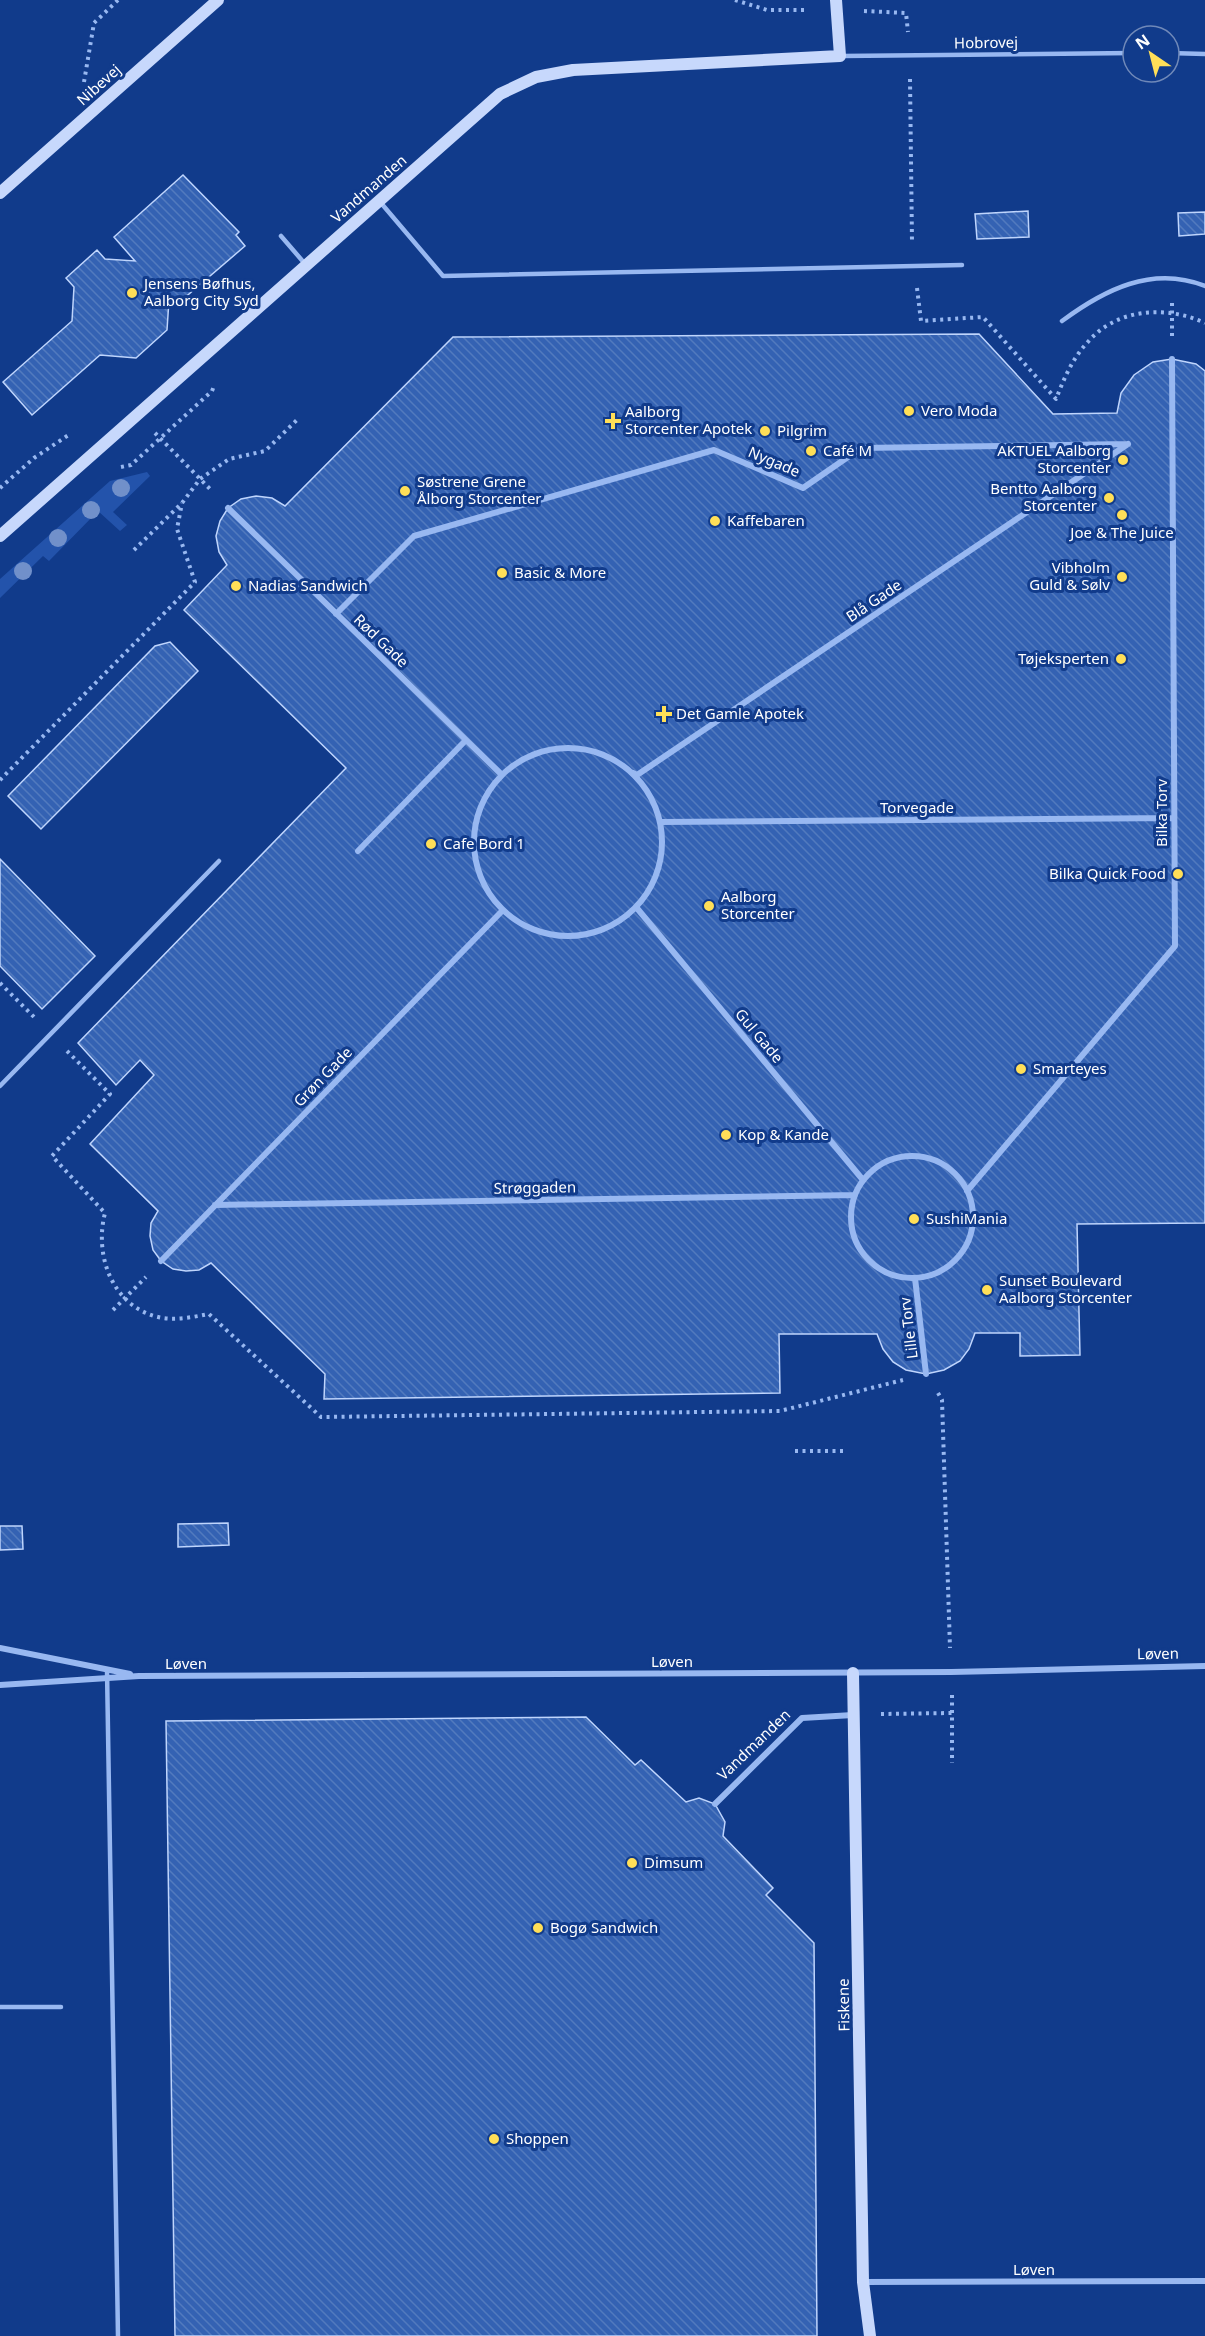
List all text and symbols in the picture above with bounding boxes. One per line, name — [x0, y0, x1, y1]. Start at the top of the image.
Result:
north arrow — [1121, 24, 1181, 84]
text: N — [1131, 29, 1154, 54]
street label: Hobrovej — [954, 31, 1018, 53]
street label: Nibevej — [72, 59, 125, 109]
street label: Vandmanden — [326, 150, 410, 227]
place label: Jensens Bøfhus, Aalborg City Syd — [142, 273, 259, 310]
marker: Jensens Bøfhus, Aalborg City Syd — [125, 286, 139, 300]
place label: Vero Moda — [921, 400, 997, 420]
place label: Aalborg Storcenter Apotek — [625, 401, 752, 438]
marker: Vero Moda — [902, 404, 916, 418]
marker: Aalborg Storcenter Apotek — [606, 414, 620, 428]
place label: Pilgrim — [777, 420, 827, 440]
marker: Pilgrim — [758, 424, 772, 438]
place label: Café M — [823, 440, 872, 460]
place label: AKTUEL Aalborg Storcenter — [997, 440, 1111, 477]
street label: Nygade — [745, 441, 803, 481]
marker: Café M — [804, 444, 818, 458]
marker: AKTUEL Aalborg Storcenter — [1116, 453, 1130, 467]
place label: Søstrene Grene Ålborg Storcenter — [417, 471, 542, 508]
place label: Bentto Aalborg Storcenter — [990, 478, 1097, 515]
marker: Søstrene Grene Ålborg Storcenter — [398, 484, 412, 498]
marker: Bentto Aalborg Storcenter — [1102, 491, 1116, 505]
marker: Joe & The Juice — [1115, 508, 1129, 522]
place label: Kaffebaren — [727, 510, 805, 530]
marker: Kaffebaren — [708, 514, 722, 528]
place label: Joe & The Juice — [1068, 522, 1174, 542]
place label: Vibholm Guld & Sølv — [1029, 557, 1110, 594]
place label: Basic & More — [514, 562, 606, 582]
marker: Basic & More — [495, 566, 509, 580]
marker: Vibholm Guld & Sølv — [1115, 570, 1129, 584]
street label: Blå Gade — [842, 574, 905, 626]
place label: Nadias Sandwich — [248, 575, 368, 595]
marker: Nadias Sandwich — [229, 579, 243, 593]
street label: Rød Gade — [350, 609, 413, 671]
place label: Tøjeksperten — [1018, 648, 1109, 668]
marker: Tøjeksperten — [1114, 652, 1128, 666]
place label: Det Gamle Apotek — [676, 703, 804, 723]
marker: Det Gamle Apotek — [657, 707, 671, 721]
street label: Bilka Torv — [1151, 779, 1171, 847]
street label: Torvegade — [880, 797, 954, 817]
place label: Cafe Bord 1 — [443, 833, 525, 853]
marker: Cafe Bord 1 — [424, 837, 438, 851]
place label: Bilka Quick Food — [1049, 863, 1166, 883]
marker: Bilka Quick Food — [1171, 867, 1185, 881]
place label: Aalborg Storcenter — [721, 886, 795, 923]
marker: Aalborg Storcenter — [702, 899, 716, 913]
street label: Gul Gade — [731, 1004, 788, 1067]
street label: Grøn Gade — [289, 1042, 356, 1111]
place label: Smarteyes — [1033, 1058, 1107, 1078]
marker: Smarteyes — [1014, 1062, 1028, 1076]
place label: Kop & Kande — [738, 1124, 829, 1144]
marker: Kop & Kande — [719, 1128, 733, 1142]
street label: Strøggaden — [494, 1176, 576, 1198]
place label: SushiMania — [926, 1208, 1007, 1228]
marker: SushiMania — [907, 1212, 921, 1226]
place label: Sunset Boulevard Aalborg Storcenter — [999, 1270, 1132, 1307]
marker: Sunset Boulevard Aalborg Storcenter — [980, 1283, 994, 1297]
street label: Lille Torv — [894, 1296, 922, 1360]
street label: Løven — [1137, 1643, 1179, 1663]
street label: Løven — [651, 1651, 693, 1671]
street label: Løven — [165, 1653, 207, 1673]
street label: Vandmanden — [712, 1704, 794, 1784]
place label: Dimsum — [644, 1852, 703, 1872]
marker: Dimsum — [625, 1856, 639, 1870]
place label: Bogø Sandwich — [550, 1917, 658, 1937]
marker: Bogø Sandwich — [531, 1921, 545, 1935]
street label: Fiskene — [833, 1978, 853, 2032]
place label: Shoppen — [506, 2128, 569, 2148]
marker: Shoppen — [487, 2132, 501, 2146]
street label: Løven — [1013, 2259, 1055, 2279]

